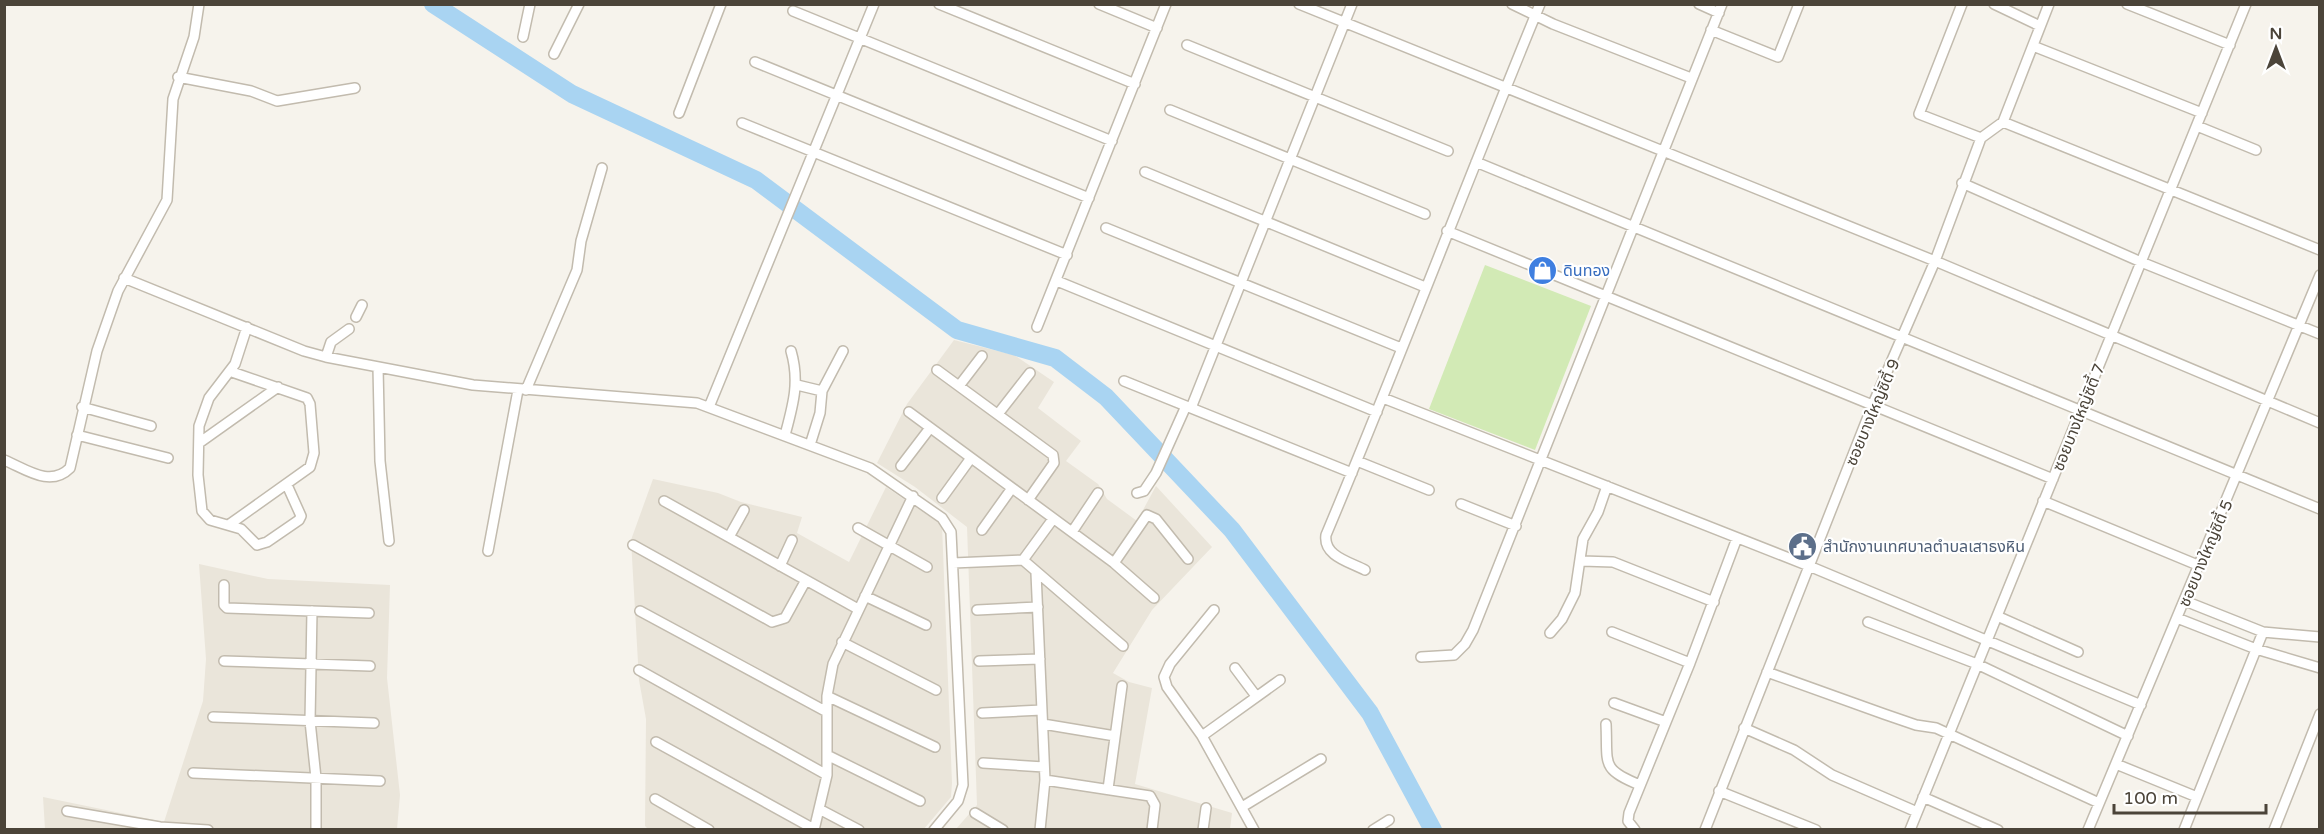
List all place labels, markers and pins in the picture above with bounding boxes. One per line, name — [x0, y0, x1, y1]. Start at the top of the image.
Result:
shop icon: ดินทอง — [1526, 254, 1558, 286]
place label: ดินทอง — [1563, 261, 1610, 281]
public building icon: สำนักงานเทศบาลตำบลเสาธงหิน — [1786, 530, 1818, 562]
place label: สำนักงานเทศบาลตำบลเสาธงหิน — [1823, 537, 2025, 557]

